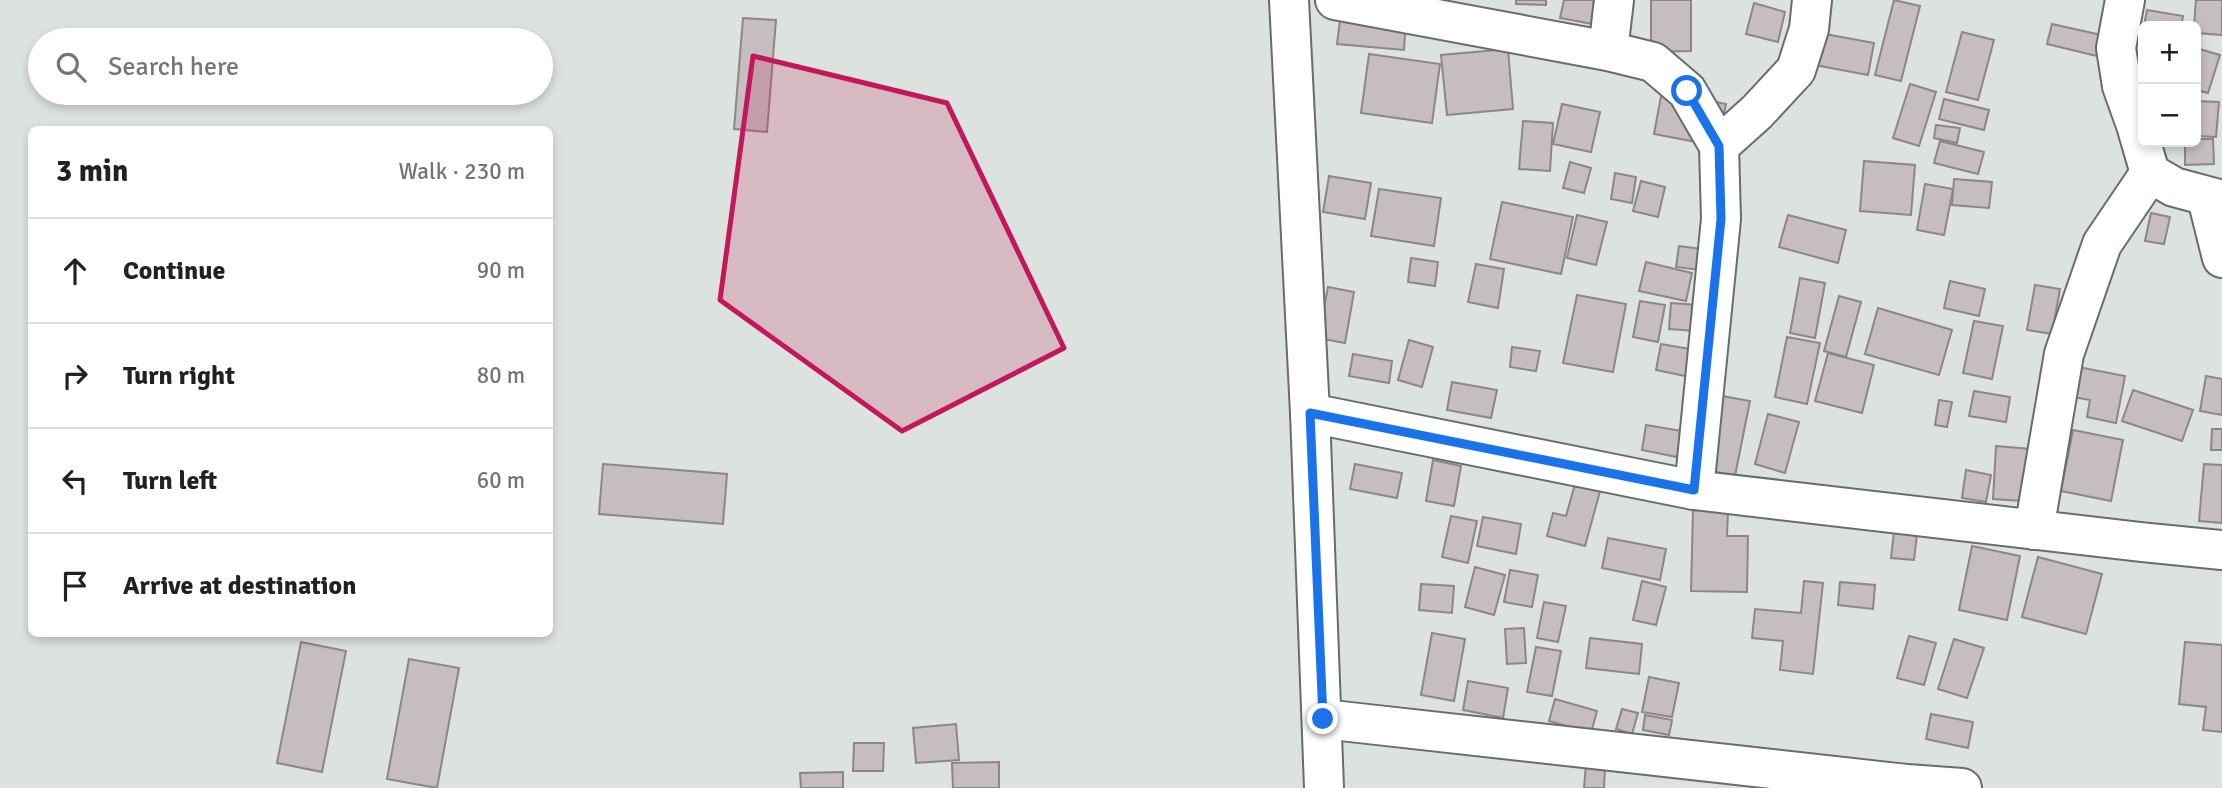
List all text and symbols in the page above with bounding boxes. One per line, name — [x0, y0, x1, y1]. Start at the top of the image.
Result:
map controls — [2138, 21, 2201, 147]
button: + — [2138, 21, 2201, 84]
search box — [28, 28, 553, 105]
icon: search — [52, 48, 90, 86]
text: Search here — [108, 51, 239, 83]
route start — [1671, 75, 1702, 106]
button: − — [2138, 84, 2201, 147]
text: 3 min — [56, 153, 128, 190]
text: Walk · 230 m — [399, 157, 525, 186]
icon: ahead — [56, 252, 94, 290]
text: Continue — [123, 255, 225, 287]
text: 90 m — [477, 256, 525, 285]
icon: right — [56, 357, 94, 395]
text: Turn right — [123, 360, 235, 392]
text: 80 m — [477, 361, 525, 390]
icon: left — [56, 462, 94, 500]
text: Turn left — [123, 465, 217, 497]
text: 60 m — [477, 466, 525, 495]
icon: arrive — [56, 567, 94, 605]
text: Arrive at destination — [123, 570, 356, 602]
route end — [1307, 703, 1338, 734]

